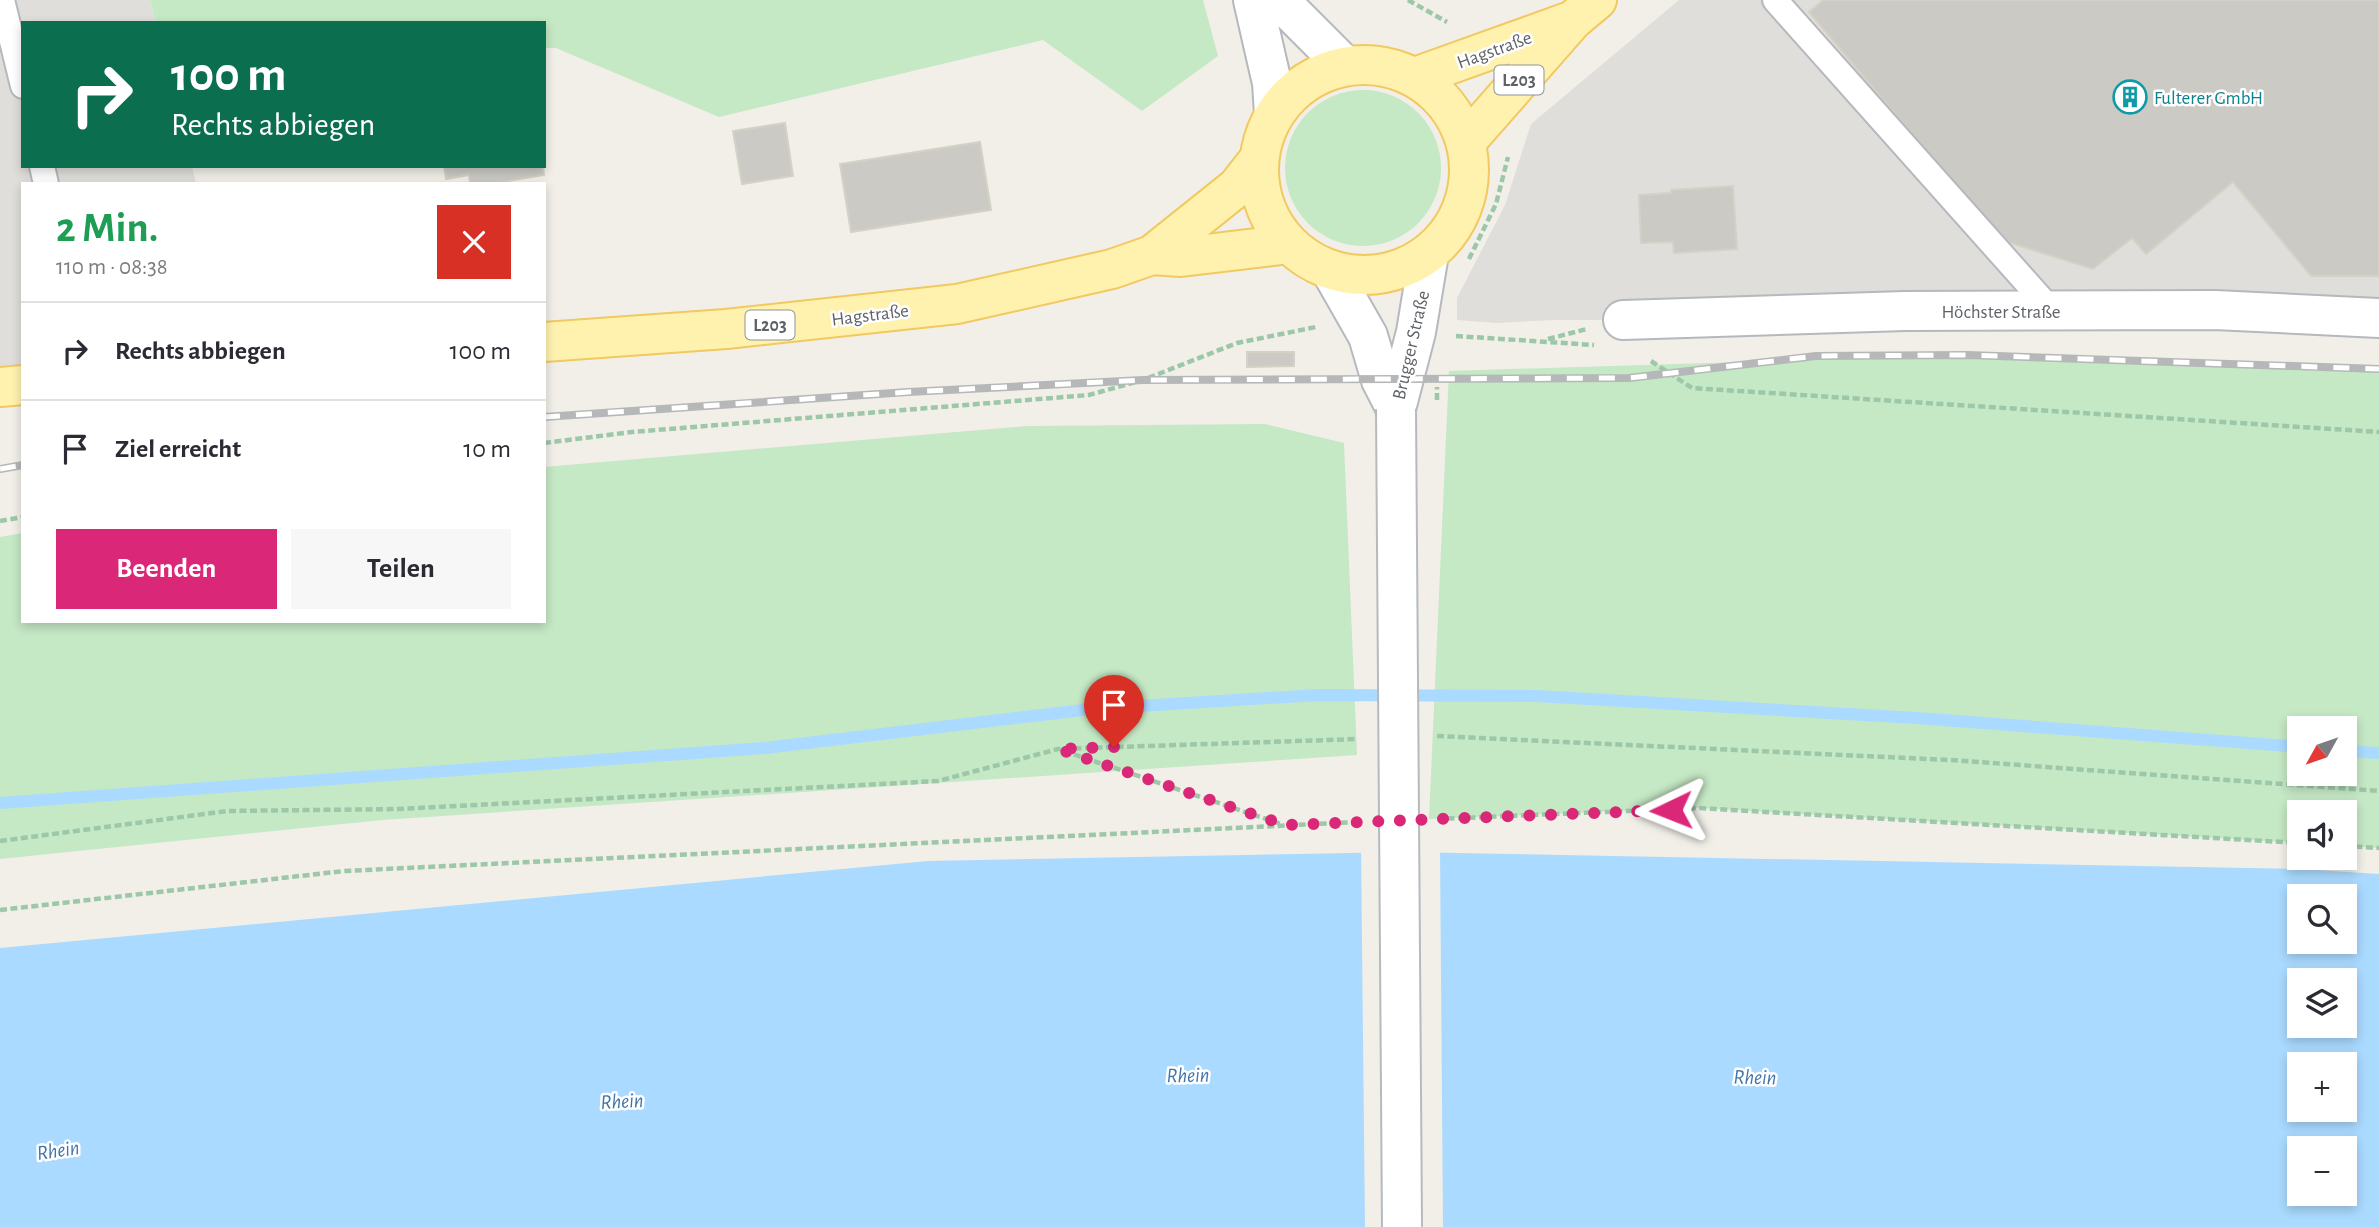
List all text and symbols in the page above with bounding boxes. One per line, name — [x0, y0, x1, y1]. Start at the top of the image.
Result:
street label: Hagstraße — [1455, 28, 1534, 73]
icon: right — [56, 49, 147, 140]
text: 100 m — [171, 51, 287, 100]
road number: L203 — [1494, 66, 1544, 94]
building icon: Fulterer GmbH — [2111, 78, 2149, 116]
place label: Fulterer GmbH — [2154, 89, 2263, 108]
text: Rechts abbiegen — [171, 109, 375, 141]
button: close — [437, 205, 511, 279]
text: 2 Min. — [56, 207, 158, 249]
text: 110 m · 08:38 — [56, 256, 168, 279]
street label: Brugger Straße — [1390, 289, 1433, 402]
street label: Hagstraße — [830, 301, 910, 330]
street label: Höchster Straße — [1941, 303, 2061, 322]
road number: L203 — [746, 310, 794, 340]
icon: right — [56, 332, 94, 370]
text: Rechts abbiegen — [115, 338, 286, 364]
text: 100 m — [450, 338, 511, 364]
icon: arrive — [56, 430, 94, 468]
text: Ziel erreicht — [115, 436, 241, 462]
text: 10 m — [463, 436, 511, 462]
button: Beenden — [56, 529, 277, 609]
button: Teilen — [291, 529, 511, 609]
pin — [1084, 675, 1144, 747]
icon: arrive — [1095, 686, 1133, 724]
north arrow — [2287, 716, 2357, 786]
map controls — [2287, 716, 2357, 1206]
position arrow — [1634, 773, 1708, 847]
button: sound — [2287, 800, 2357, 870]
button: search — [2287, 884, 2357, 954]
button: layers — [2287, 968, 2357, 1038]
button: + — [2287, 1052, 2357, 1122]
water label: Rhein — [1166, 1065, 1210, 1086]
water label: Rhein — [1733, 1067, 1777, 1088]
water label: Rhein — [600, 1090, 644, 1113]
button: − — [2287, 1136, 2357, 1206]
water label: Rhein — [35, 1137, 81, 1164]

